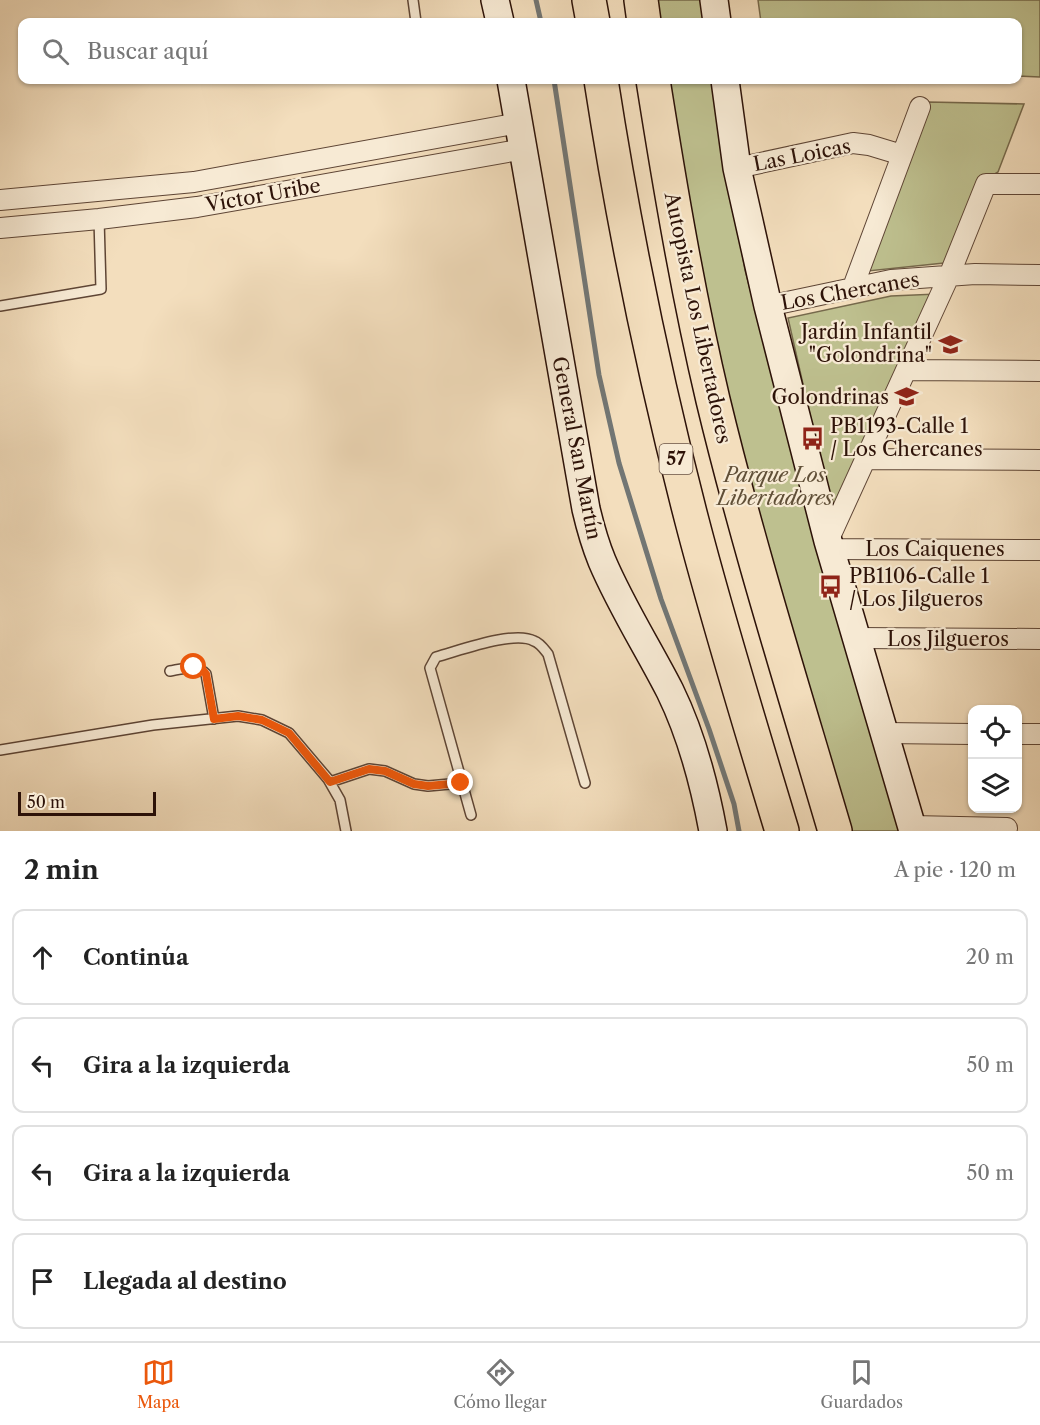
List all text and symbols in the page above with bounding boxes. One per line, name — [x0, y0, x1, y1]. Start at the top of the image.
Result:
search box — [18, 18, 1022, 84]
icon: search — [39, 35, 72, 68]
text: Buscar aquí — [87, 38, 209, 65]
street label: Las Loicas — [751, 134, 853, 176]
street label: Víctor Uribe — [203, 173, 322, 217]
street label: Autopista Los Libertadores — [659, 189, 736, 446]
street label: Los Chercanes — [779, 267, 921, 315]
place label: Jardín Infantil "Golondrina" — [798, 320, 932, 367]
school or university icon: Jardín Infantil "Golondrina" — [937, 331, 963, 357]
street label: General San Martín — [547, 354, 607, 542]
school or university icon: Golondrinas — [894, 384, 920, 410]
place label: Golondrinas — [771, 385, 889, 409]
place label: PB1193-Calle 1 / Los Chercanes — [830, 414, 983, 461]
bus stop icon: PB1193-Calle 1 / Los Chercanes — [799, 425, 825, 451]
road number: 57 — [660, 444, 692, 474]
park label: Parque Los Libertadores — [715, 463, 833, 510]
street label: Los Caiquenes — [865, 537, 1005, 561]
place label: PB1106-Calle 1 / Los Jilgueros — [849, 564, 990, 611]
bus stop icon: PB1106-Calle 1 / Los Jilgueros — [818, 574, 844, 600]
street label: Los Jilgueros — [887, 627, 1009, 651]
route start — [180, 653, 206, 679]
map controls — [968, 705, 1022, 813]
button: locate — [968, 705, 1022, 759]
button: layers — [968, 759, 1022, 813]
route end — [447, 769, 473, 795]
scale bar — [18, 789, 156, 816]
text: 50 m — [27, 792, 65, 812]
text: 2 min — [24, 854, 99, 886]
text: A pie · 120 m — [894, 858, 1016, 882]
icon: ahead — [26, 941, 59, 974]
text: Continúa — [83, 944, 189, 971]
text: 20 m — [966, 945, 1014, 969]
icon: left — [26, 1049, 59, 1082]
text: Gira a la izquierda — [83, 1052, 290, 1079]
text: 50 m — [967, 1053, 1014, 1077]
icon: left — [26, 1157, 59, 1190]
text: Gira a la izquierda — [83, 1160, 290, 1187]
text: 50 m — [967, 1161, 1014, 1185]
icon: arrive — [26, 1265, 59, 1298]
text: Llegada al destino — [83, 1268, 287, 1295]
tab: Mapa — [137, 1356, 180, 1412]
tab: Cómo llegar — [454, 1356, 547, 1412]
tab: Guardados — [821, 1356, 903, 1412]

